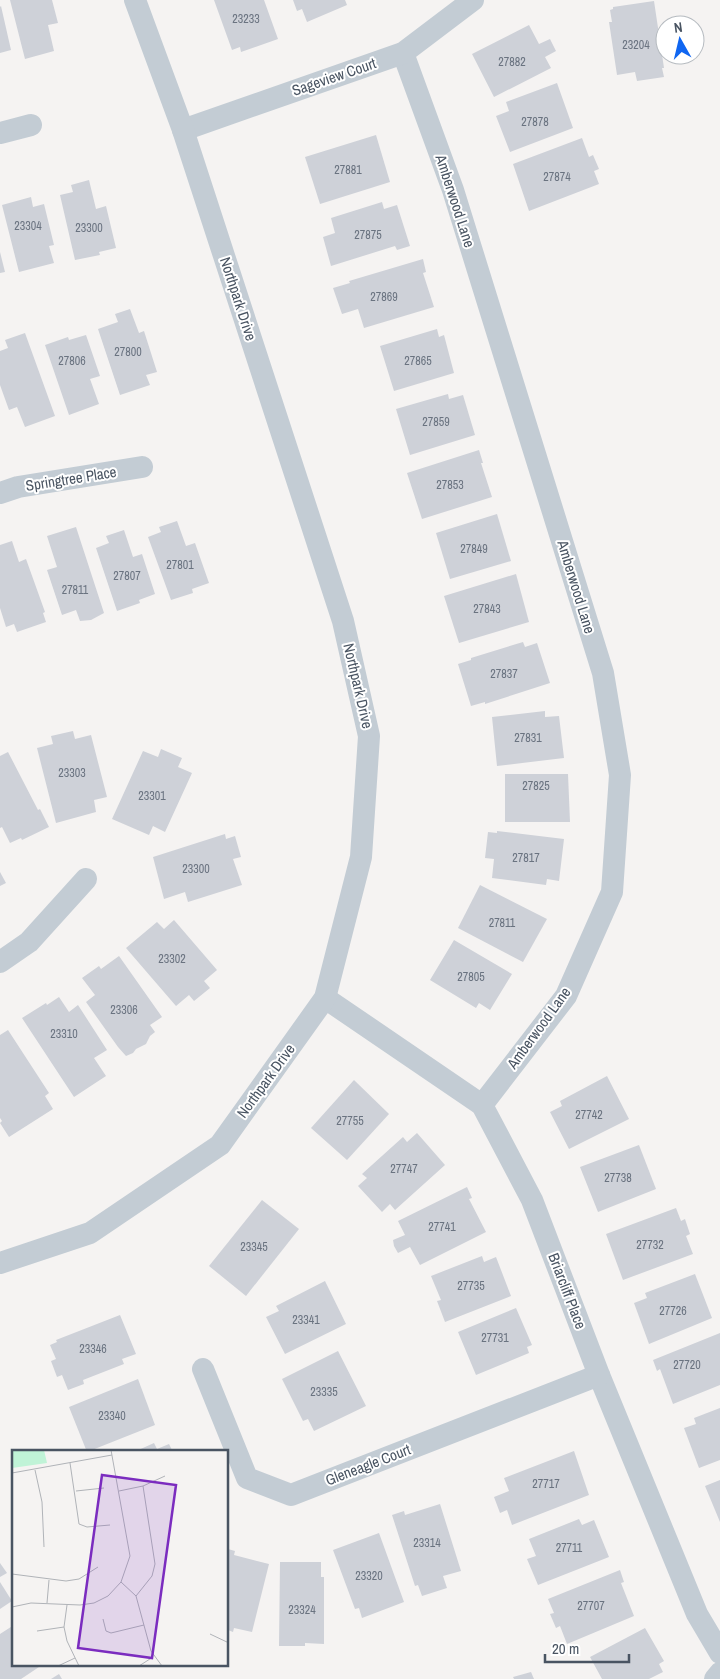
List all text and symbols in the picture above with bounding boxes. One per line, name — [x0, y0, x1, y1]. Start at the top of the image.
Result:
house number: 23233 — [232, 11, 260, 27]
north arrow — [655, 15, 705, 65]
text: N — [673, 18, 684, 37]
house number: 23204 — [622, 37, 650, 53]
street label: Sageview Court — [289, 52, 379, 101]
house number: 27882 — [498, 54, 526, 70]
house number: 27878 — [521, 114, 549, 130]
street label: Amberwood Lane — [430, 151, 480, 250]
house number: 27881 — [334, 162, 362, 178]
house number: 27874 — [543, 169, 571, 185]
house number: 23304 — [14, 218, 42, 234]
house number: 23300 — [75, 220, 103, 236]
house number: 27875 — [354, 227, 382, 243]
street label: Northpark Drive — [215, 254, 262, 344]
house number: 27869 — [370, 289, 398, 305]
house number: 27800 — [114, 344, 142, 360]
house number: 27806 — [58, 353, 86, 369]
house number: 27865 — [404, 353, 432, 369]
house number: 27859 — [422, 414, 450, 430]
street label: Springtree Place — [24, 461, 118, 496]
house number: 27853 — [436, 477, 464, 493]
street label: Amberwood Lane — [552, 537, 601, 636]
house number: 27849 — [460, 541, 488, 557]
house number: 27801 — [166, 557, 194, 573]
house number: 27807 — [113, 568, 141, 584]
house number: 27811 — [62, 582, 89, 598]
house number: 27843 — [473, 601, 501, 617]
street label: Northpark Drive — [338, 641, 379, 731]
house number: 27837 — [490, 666, 518, 682]
house number: 27831 — [514, 730, 542, 746]
house number: 23303 — [58, 765, 86, 781]
house number: 27825 — [522, 778, 550, 794]
house number: 23301 — [138, 788, 166, 804]
house number: 27817 — [512, 850, 540, 866]
house number: 23300 — [182, 861, 210, 877]
house number: 27811 — [489, 915, 516, 931]
house number: 23302 — [158, 951, 186, 967]
house number: 27805 — [457, 969, 485, 985]
street label: Amberwood Lane — [501, 982, 576, 1074]
house number: 23306 — [110, 1002, 138, 1018]
house number: 23310 — [50, 1026, 78, 1042]
street label: Northpark Drive — [232, 1039, 300, 1122]
house number: 27742 — [575, 1107, 603, 1123]
house number: 27755 — [336, 1113, 364, 1129]
house number: 27747 — [390, 1161, 418, 1177]
house number: 27738 — [604, 1170, 632, 1186]
house number: 27741 — [428, 1219, 456, 1235]
house number: 27732 — [636, 1237, 664, 1253]
house number: 23345 — [240, 1239, 268, 1255]
street label: Briarcliff Place — [543, 1250, 592, 1332]
house number: 27735 — [457, 1278, 485, 1294]
house number: 27726 — [659, 1303, 687, 1319]
house number: 23341 — [292, 1312, 320, 1328]
house number: 27731 — [481, 1330, 509, 1346]
house number: 23346 — [79, 1341, 107, 1357]
house number: 27720 — [673, 1357, 701, 1373]
house number: 23335 — [310, 1384, 338, 1400]
house number: 23340 — [98, 1408, 126, 1424]
street label: Gleneagle Court — [322, 1438, 414, 1490]
inset map — [12, 1450, 229, 1666]
house number: 27717 — [532, 1476, 560, 1492]
house number: 23314 — [413, 1535, 441, 1551]
house number: 27711 — [556, 1540, 583, 1556]
house number: 23320 — [355, 1568, 383, 1584]
house number: 27707 — [577, 1598, 605, 1614]
house number: 23324 — [288, 1602, 316, 1618]
scale bar — [545, 1632, 629, 1664]
text: 20 m — [552, 1638, 579, 1659]

